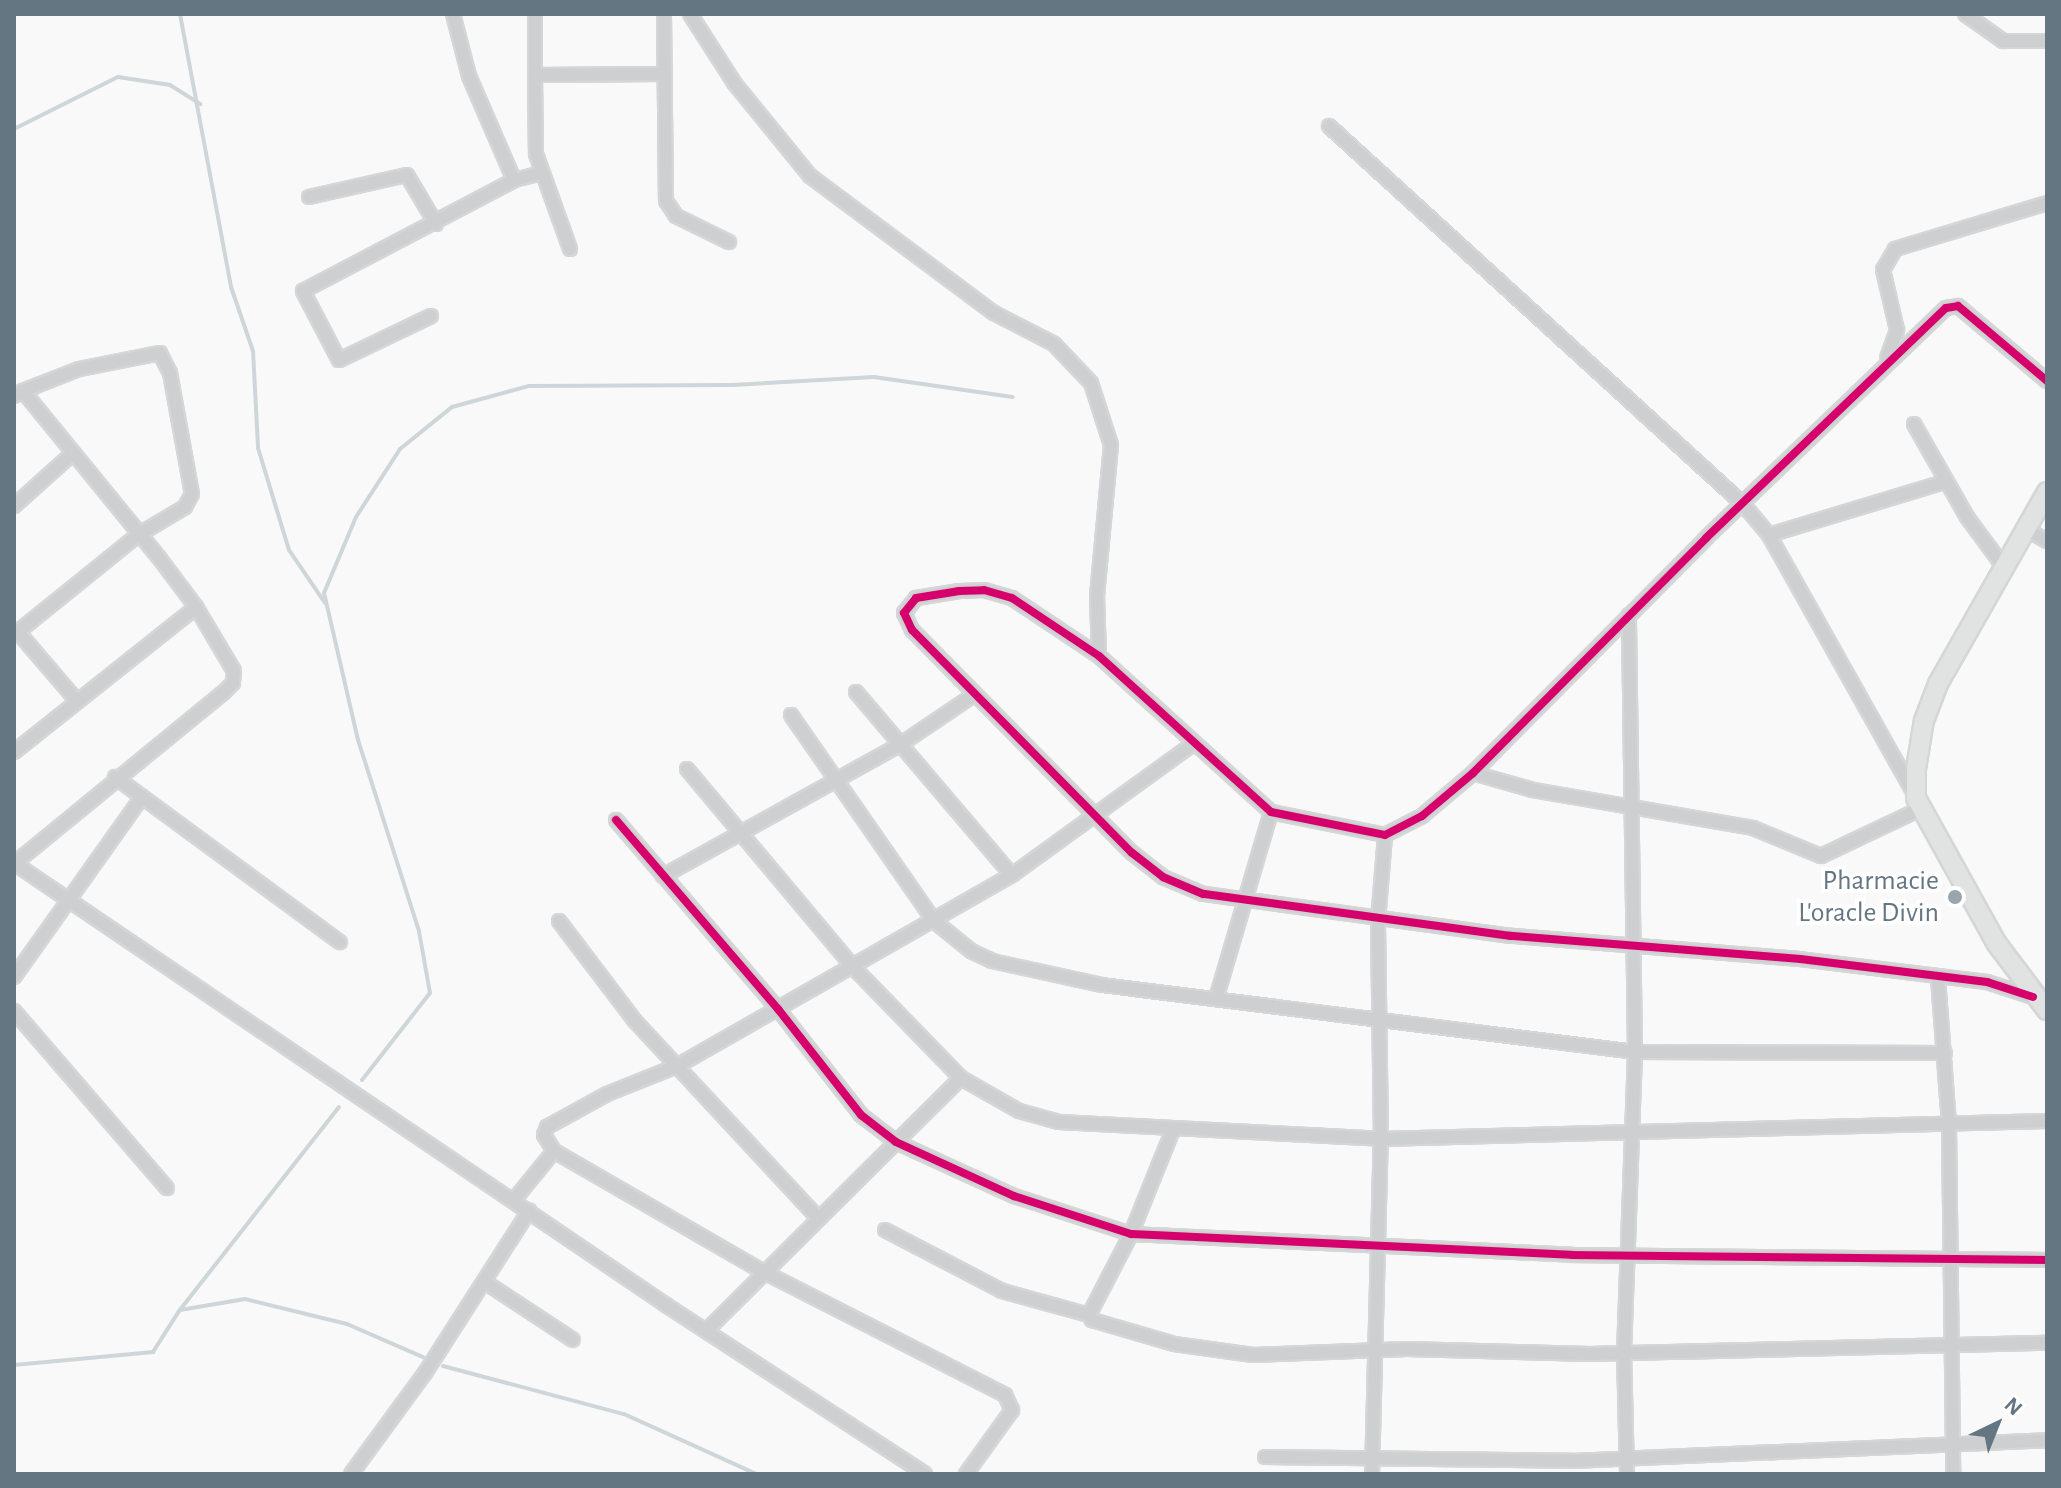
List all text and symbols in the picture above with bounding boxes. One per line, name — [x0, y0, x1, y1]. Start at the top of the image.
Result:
place label: Pharmacie L'oracle Divin — [1798, 864, 1939, 930]
marker: Pharmacie L'oracle Divin — [1946, 888, 1964, 906]
north arrow — [1957, 1384, 2037, 1464]
text: N — [2000, 1393, 2026, 1420]

